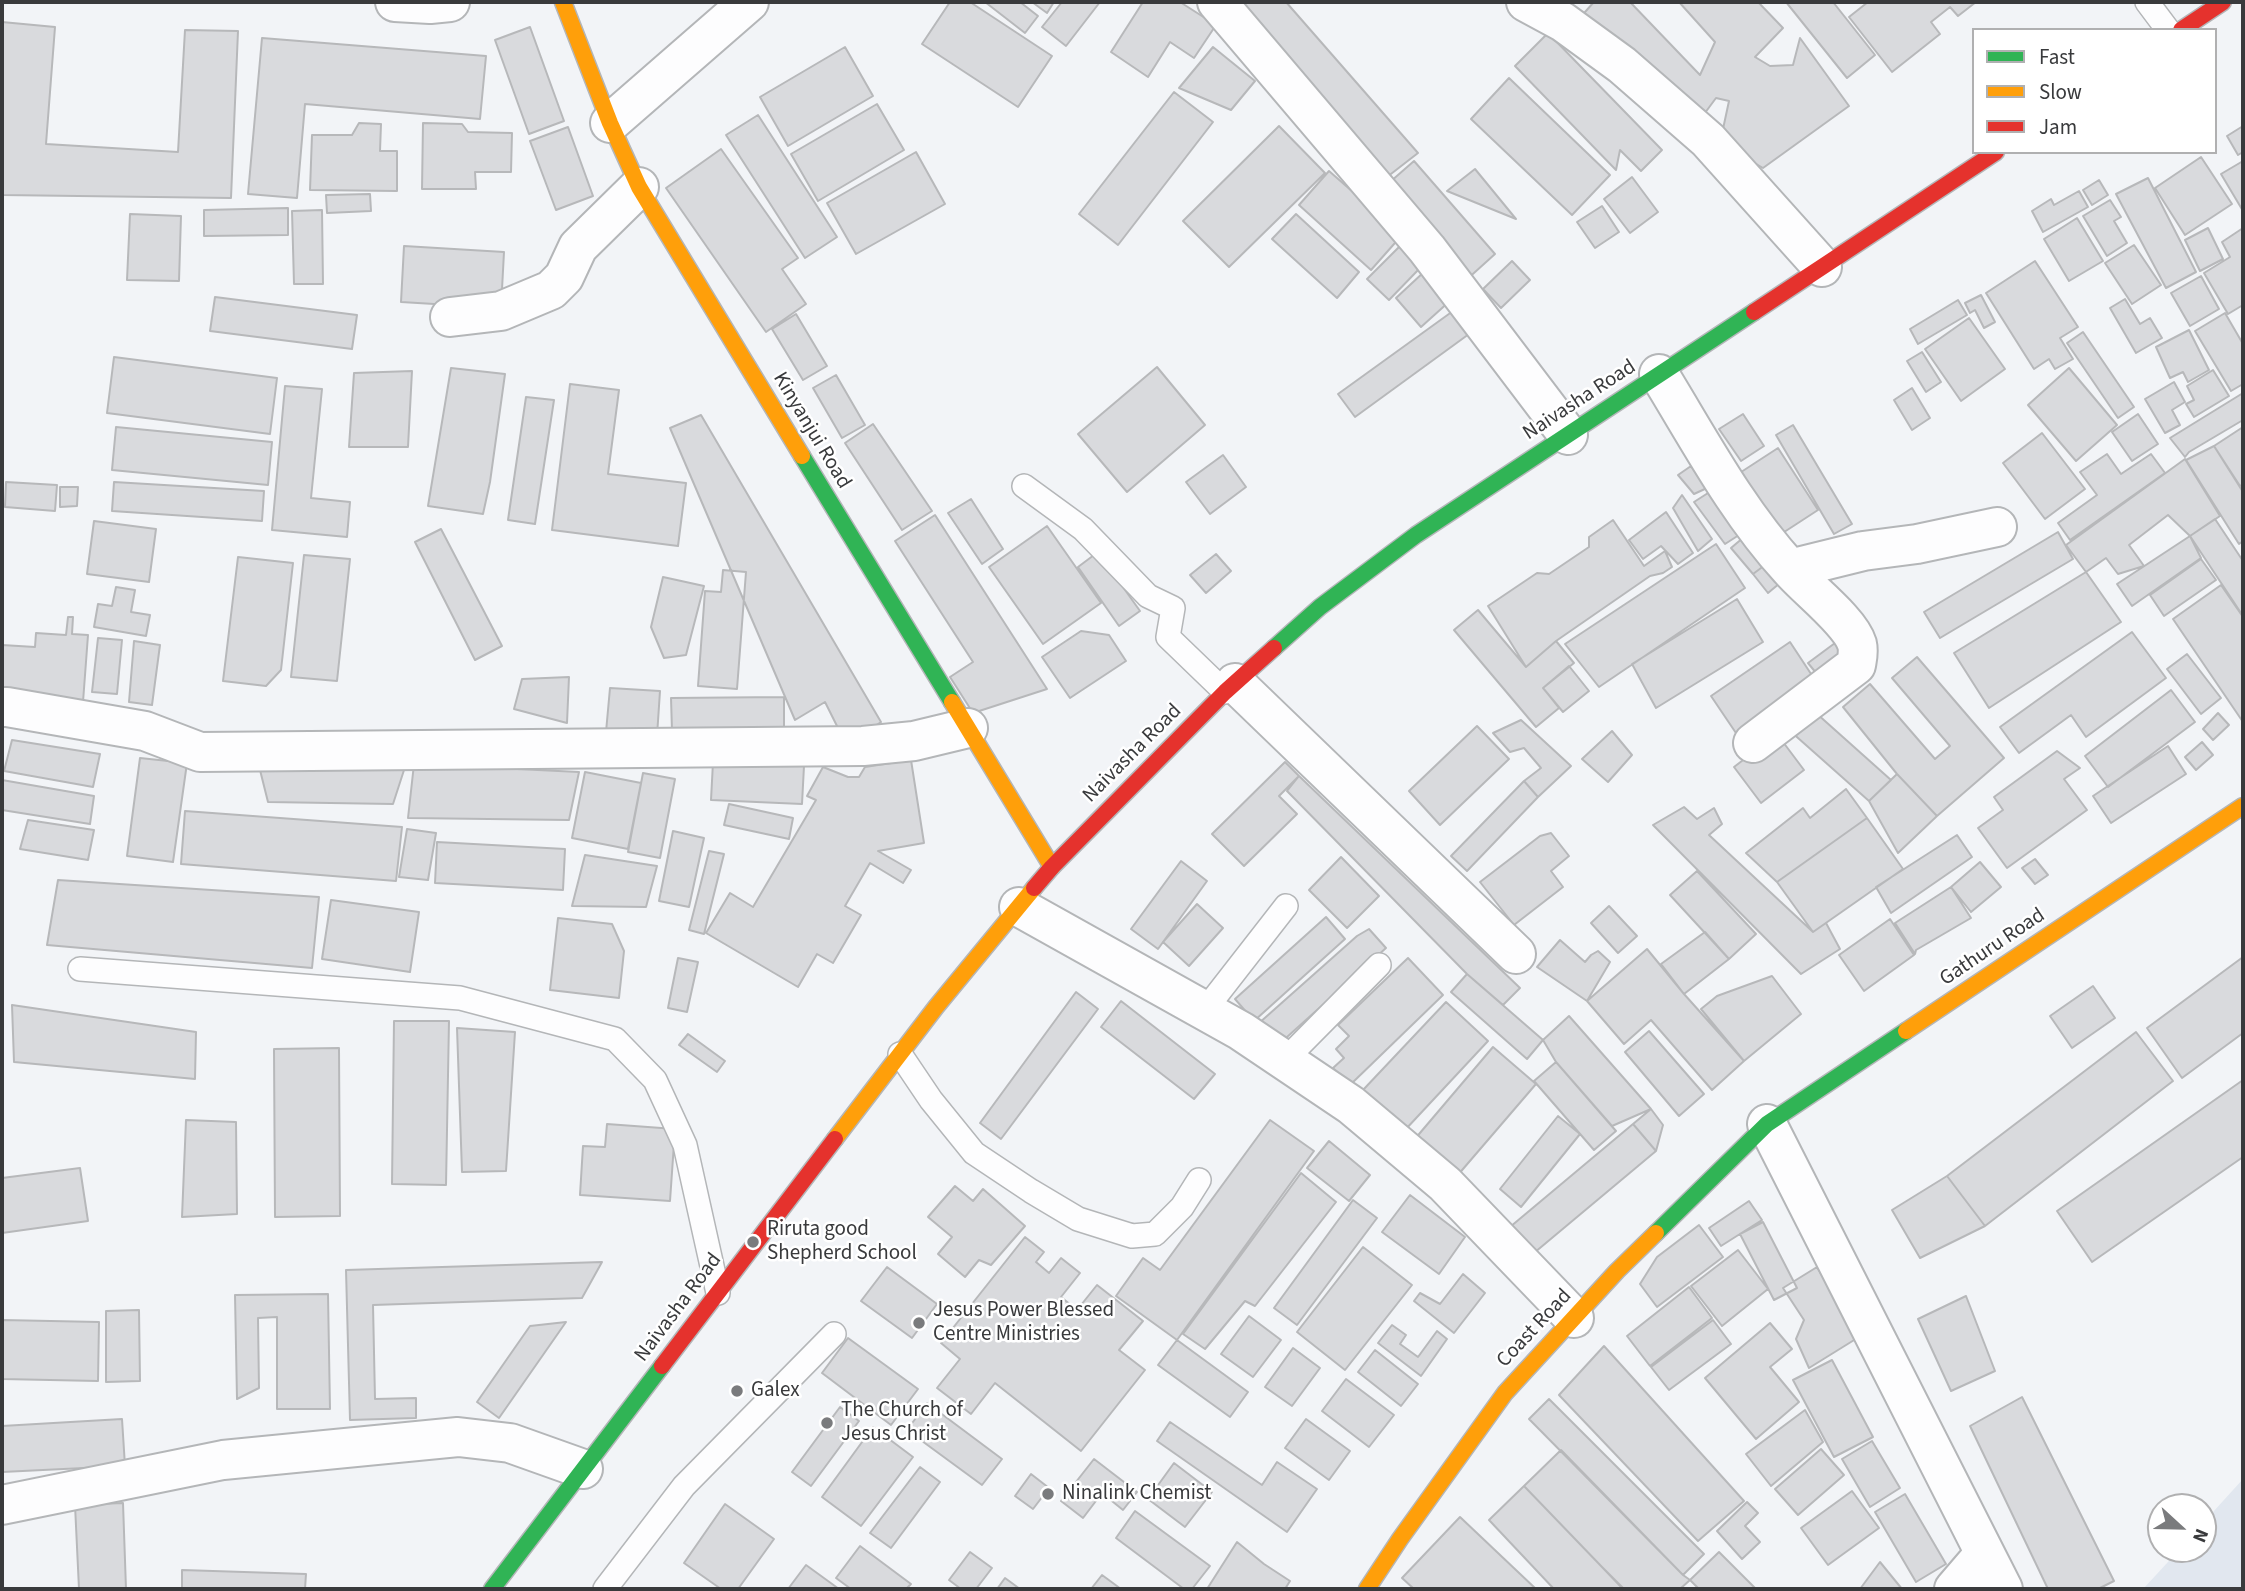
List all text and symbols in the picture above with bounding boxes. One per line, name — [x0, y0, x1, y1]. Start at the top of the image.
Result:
legend — [1972, 28, 2217, 154]
text: Fast — [2039, 42, 2075, 72]
text: Slow — [2039, 77, 2082, 107]
text: Jam — [2039, 112, 2077, 142]
street label: Naivasha Road — [1519, 355, 1641, 447]
street label: Kinyanjui Road — [766, 368, 856, 494]
street label: Naivasha Road — [1078, 699, 1188, 809]
street label: Gathuru Road — [1936, 904, 2050, 992]
place label: Riruta good Shepherd School — [767, 1217, 917, 1267]
marker: Riruta good Shepherd School — [745, 1234, 761, 1250]
street label: Naivasha Road — [630, 1249, 728, 1367]
street label: Coast Road — [1492, 1284, 1578, 1374]
place label: Jesus Power Blessed Centre Ministries — [933, 1298, 1114, 1348]
marker: Jesus Power Blessed Centre Ministries — [911, 1315, 927, 1331]
place label: Galex — [751, 1378, 800, 1404]
marker: Galex — [729, 1383, 745, 1399]
place label: The Church of Jesus Christ — [841, 1398, 963, 1448]
marker: The Church of Jesus Christ — [819, 1415, 835, 1431]
place label: Ninalink Chemist — [1062, 1481, 1211, 1507]
marker: Ninalink Chemist — [1040, 1486, 1056, 1502]
north arrow — [2147, 1493, 2217, 1563]
text: N — [2185, 1524, 2215, 1546]

